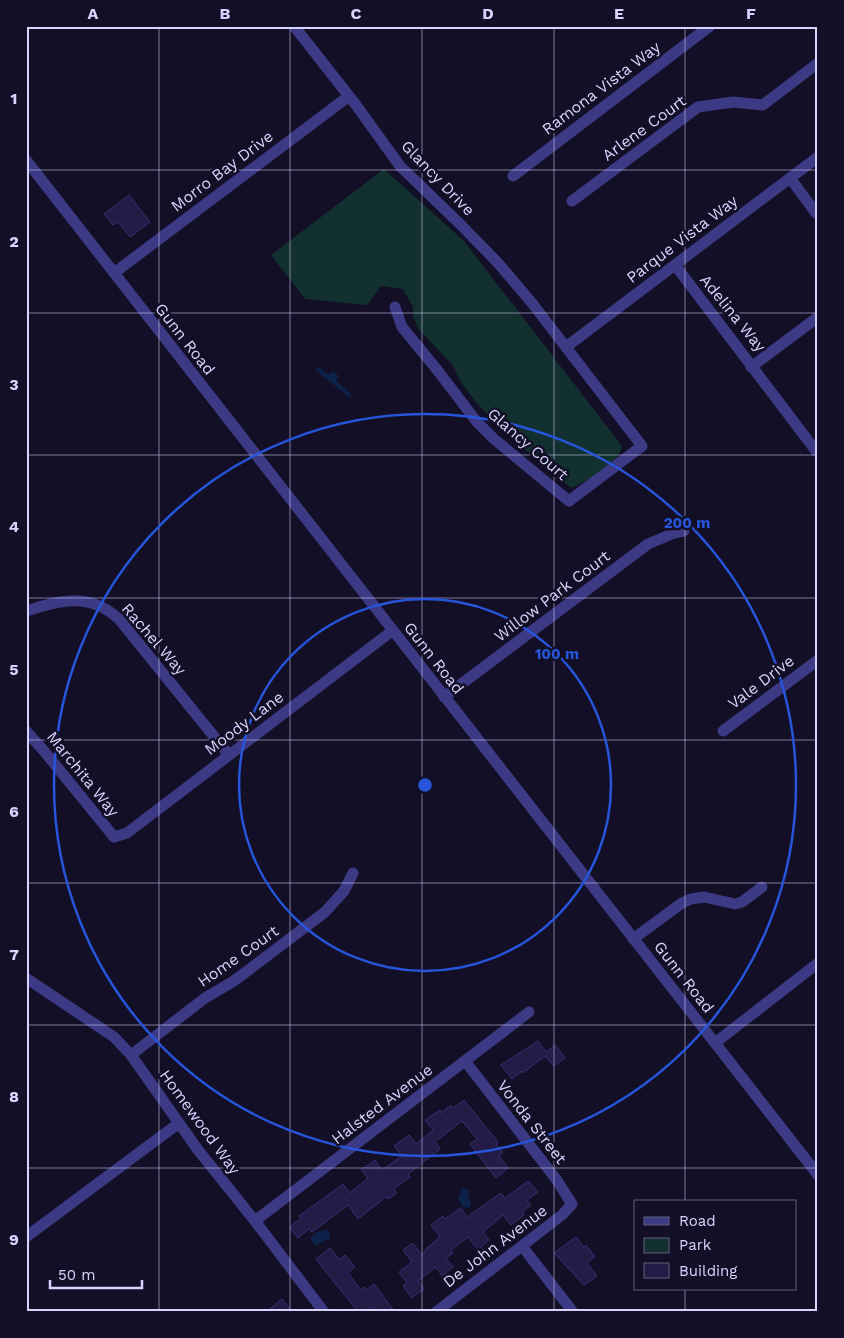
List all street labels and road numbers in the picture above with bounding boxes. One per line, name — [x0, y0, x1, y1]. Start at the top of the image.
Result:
street label: Ramona Vista Way — [538, 37, 664, 139]
street label: Arlene Court — [598, 91, 690, 165]
street label: Morro Bay Drive — [167, 126, 277, 216]
street label: Glancy Drive — [397, 136, 479, 220]
street label: Parque Vista Way — [623, 191, 742, 287]
street label: Adelina Way — [696, 270, 770, 356]
street label: Gunn Road — [151, 299, 219, 379]
street label: Glancy Court — [484, 404, 572, 484]
street label: Willow Park Court — [490, 546, 614, 646]
street label: Rachel Way — [118, 599, 191, 679]
street label: Gunn Road — [400, 618, 468, 698]
street label: Vale Drive — [724, 651, 798, 713]
street label: Moody Lane — [201, 687, 287, 759]
street label: Marchita Way — [43, 728, 124, 821]
street label: Home Court — [194, 921, 282, 991]
street label: Gunn Road — [650, 937, 718, 1017]
street label: Halsted Avenue — [328, 1060, 436, 1148]
street label: Homewood Way — [156, 1066, 245, 1179]
street label: Vonda Street — [493, 1076, 571, 1168]
street label: De John Avenue — [439, 1201, 551, 1291]

